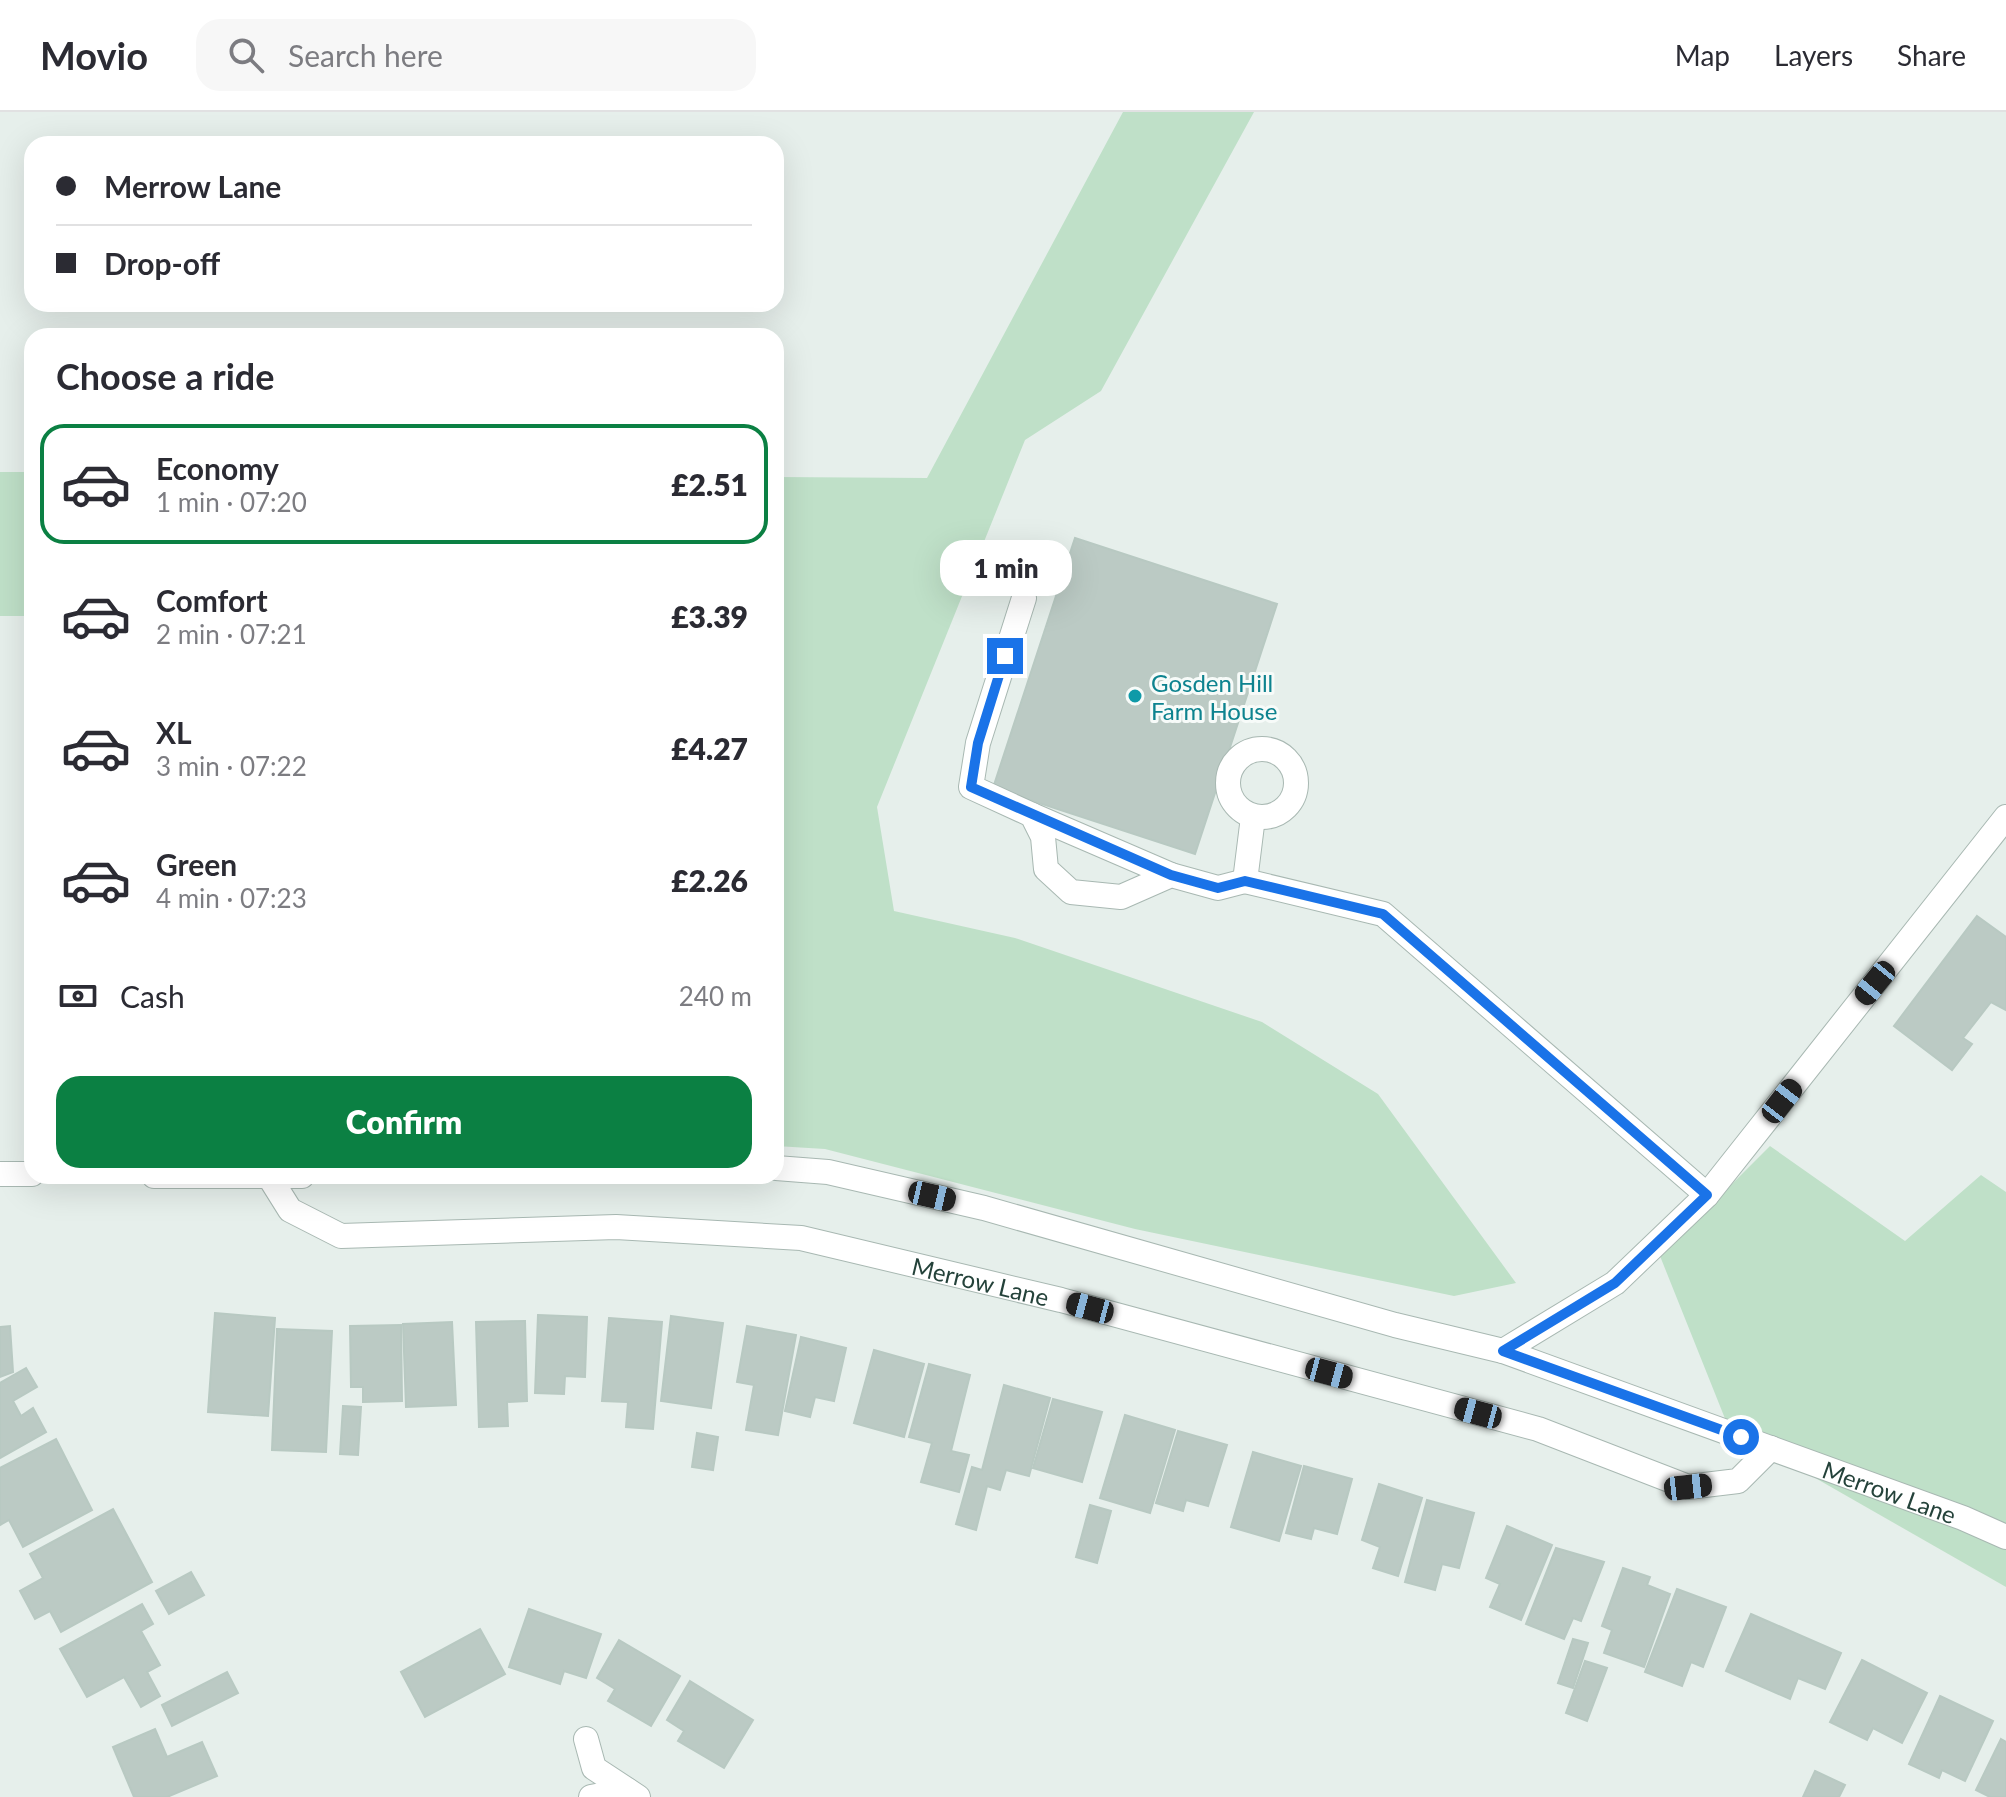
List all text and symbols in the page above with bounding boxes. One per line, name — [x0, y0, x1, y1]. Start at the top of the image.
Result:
search box — [196, 19, 756, 91]
text: Movio — [40, 32, 148, 78]
icon: search — [224, 33, 268, 77]
text: Search here — [288, 37, 443, 73]
text: Map — [1675, 38, 1730, 72]
text: Layers — [1774, 38, 1853, 72]
text: Share — [1897, 38, 1966, 72]
text: Merrow Lane — [104, 168, 281, 204]
text: Drop-off — [104, 245, 220, 281]
text: Choose a ride — [56, 354, 275, 398]
icon: car — [60, 448, 132, 520]
text: Economy — [156, 450, 279, 486]
text: £2.51 — [671, 466, 748, 502]
text: 1 min · 07:20 — [156, 486, 307, 518]
callout: 1 min — [939, 540, 1071, 596]
text: 1 min — [974, 552, 1038, 584]
icon: car — [60, 580, 132, 652]
text: Comfort — [156, 582, 268, 618]
text: £3.39 — [671, 598, 748, 634]
text: 2 min · 07:21 — [156, 618, 307, 650]
route end — [987, 638, 1023, 674]
place label: Gosden Hill Farm House — [1151, 668, 1277, 725]
marker: Gosden Hill Farm House — [1126, 687, 1144, 705]
icon: car — [60, 712, 132, 784]
text: XL — [156, 714, 192, 750]
text: £4.27 — [671, 730, 748, 766]
text: 3 min · 07:22 — [156, 750, 307, 782]
icon: car — [60, 844, 132, 916]
text: Green — [156, 846, 237, 882]
text: £2.26 — [671, 862, 748, 898]
text: 4 min · 07:23 — [156, 882, 307, 914]
car — [1851, 957, 1899, 1009]
icon: cash — [56, 974, 100, 1018]
text: Cash — [120, 978, 185, 1014]
text: 240 m — [679, 980, 752, 1012]
car — [1758, 1075, 1806, 1127]
button: Confirm — [56, 1076, 752, 1168]
car — [906, 1179, 958, 1213]
street label: Merrow Lane — [909, 1250, 1052, 1311]
car — [1064, 1290, 1116, 1326]
car — [1303, 1355, 1355, 1391]
car — [1452, 1395, 1504, 1431]
route start — [1723, 1419, 1759, 1455]
street label: Merrow Lane — [1819, 1454, 1960, 1529]
car — [1663, 1473, 1713, 1501]

